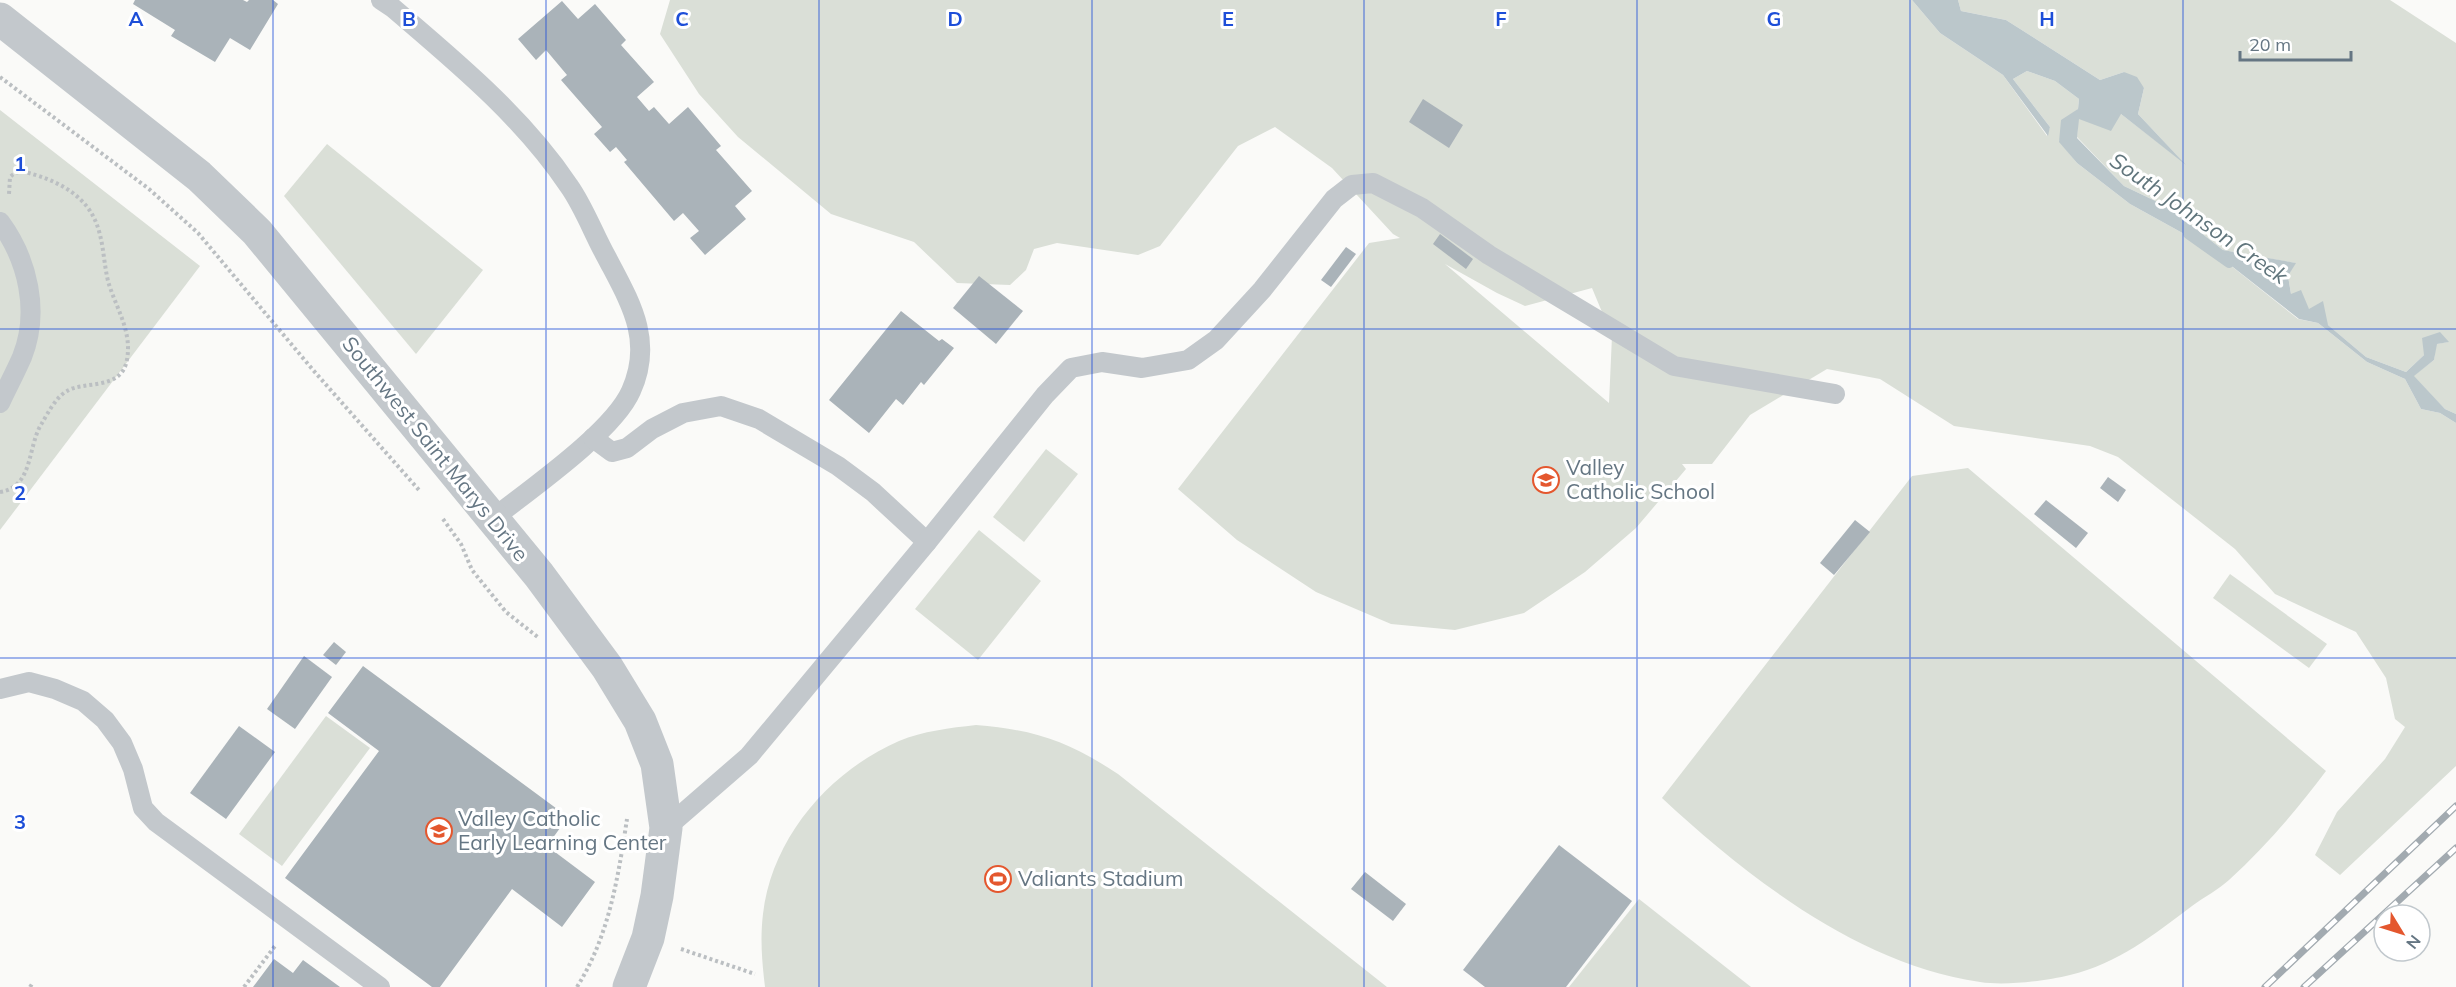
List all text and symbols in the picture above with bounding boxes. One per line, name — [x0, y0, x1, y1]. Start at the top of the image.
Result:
text: A — [129, 6, 144, 31]
text: B — [402, 6, 416, 31]
text: C — [675, 6, 689, 31]
text: D — [947, 6, 963, 31]
text: E — [1222, 6, 1234, 31]
text: F — [1495, 6, 1507, 31]
text: G — [1767, 6, 1781, 31]
text: H — [2039, 6, 2055, 31]
scale bar — [2240, 24, 2351, 62]
text: 20 m — [2249, 33, 2291, 56]
water label: South Johnson Creek — [2104, 146, 2294, 290]
text: 1 — [14, 151, 26, 176]
street label: Southwest Saint Marys Drive — [337, 331, 535, 566]
place label: Valley Catholic School — [1566, 454, 1715, 504]
school or university icon: Valley Catholic School — [1531, 465, 1561, 495]
text: 2 — [14, 480, 26, 505]
place label: Valley Catholic Early Learning Center — [458, 805, 667, 855]
text: 3 — [14, 809, 26, 834]
school or university icon: Valley Catholic Early Learning Center — [424, 816, 454, 846]
sports icon: Valiants Stadium — [983, 864, 1013, 894]
place label: Valiants Stadium — [1018, 865, 1183, 891]
north arrow — [2372, 903, 2432, 963]
text: N — [2402, 931, 2425, 953]

